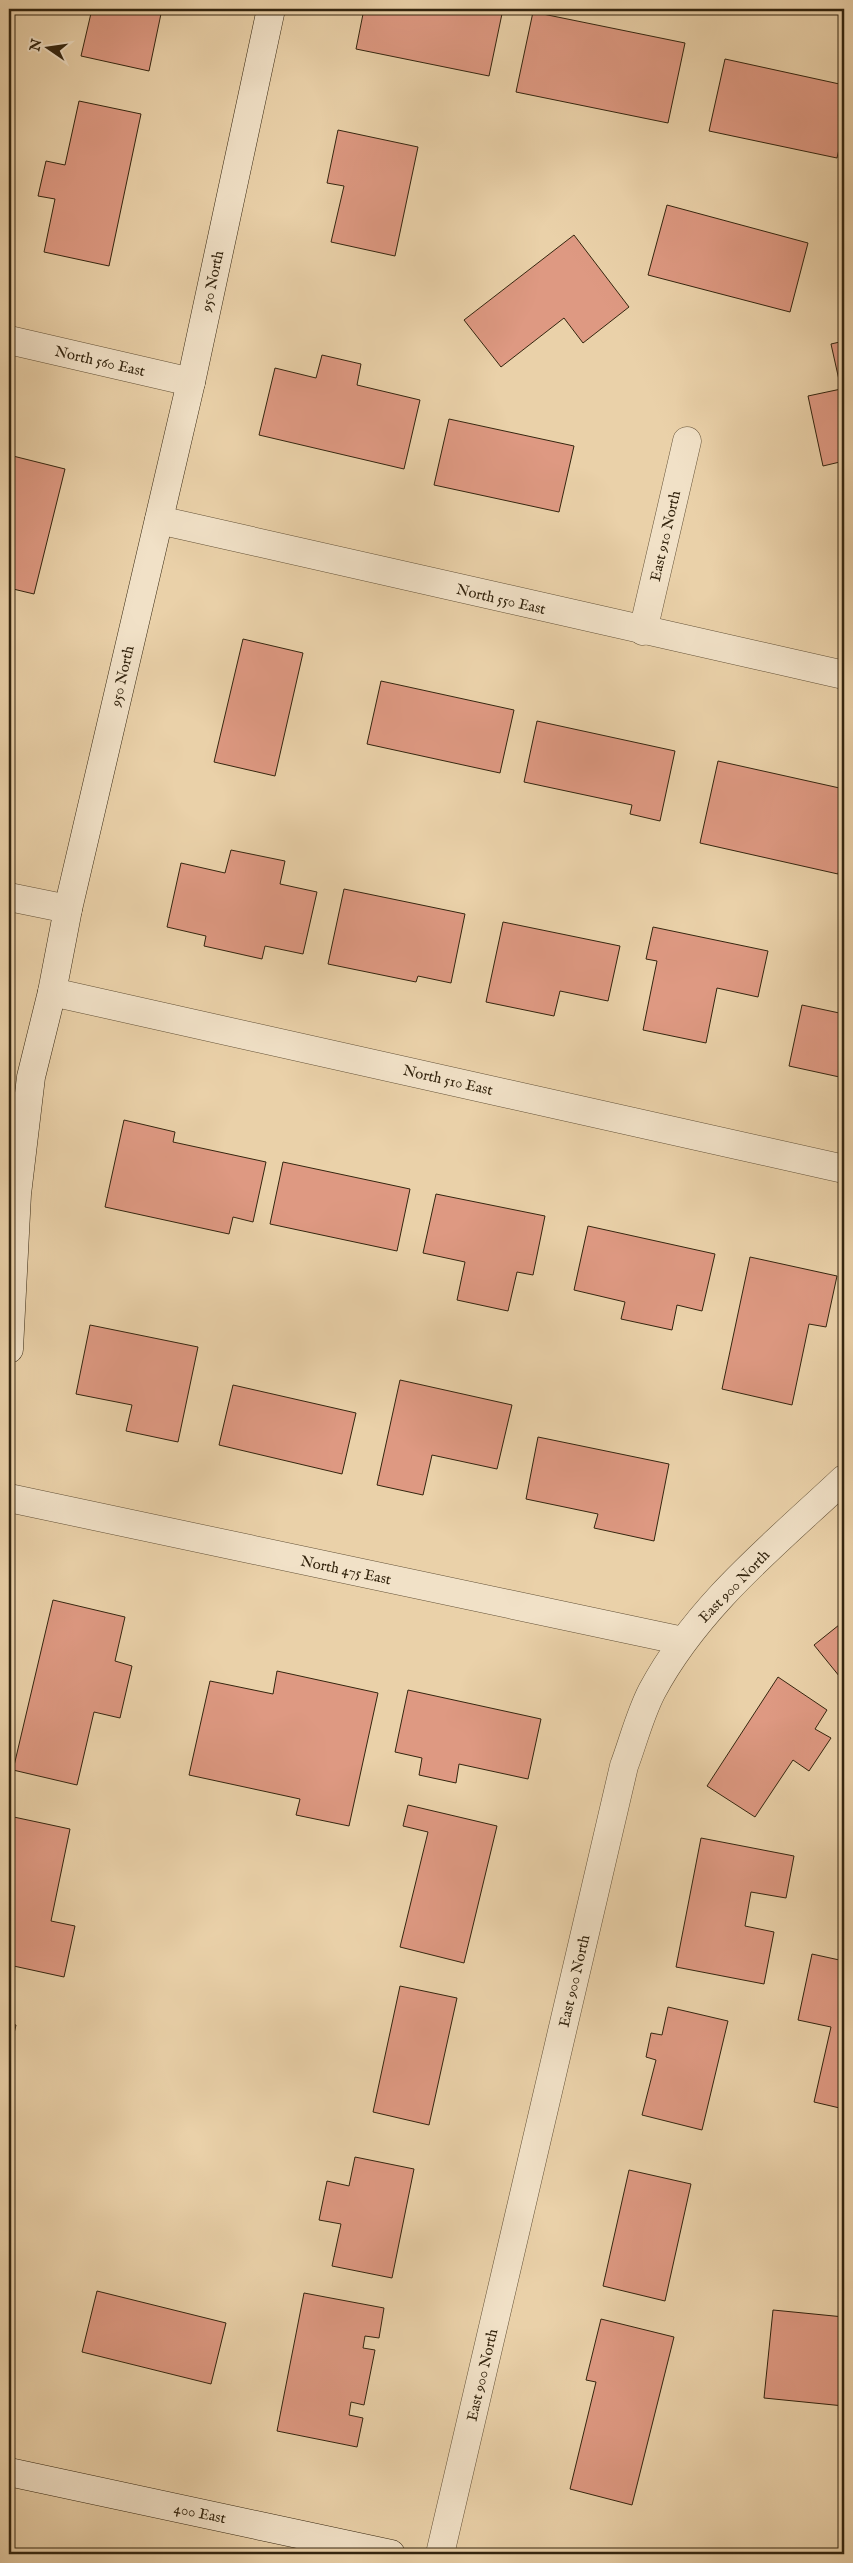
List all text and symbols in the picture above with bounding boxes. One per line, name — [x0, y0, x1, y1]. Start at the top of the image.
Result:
north arrow — [22, 22, 72, 72]
text: N — [26, 37, 46, 54]
street label: 950 North — [197, 249, 228, 314]
street label: North 560 East — [53, 342, 147, 381]
street label: East 910 North — [646, 489, 685, 583]
street label: North 550 East — [454, 580, 547, 619]
street label: 950 North — [106, 644, 139, 709]
street label: North 510 East — [401, 1061, 495, 1100]
street label: East 900 North — [695, 1546, 774, 1627]
street label: North 475 East — [299, 1552, 393, 1589]
street label: East 900 North — [555, 1933, 594, 2029]
street label: East 900 North — [463, 2327, 502, 2423]
street label: 400 East — [172, 2499, 228, 2528]

